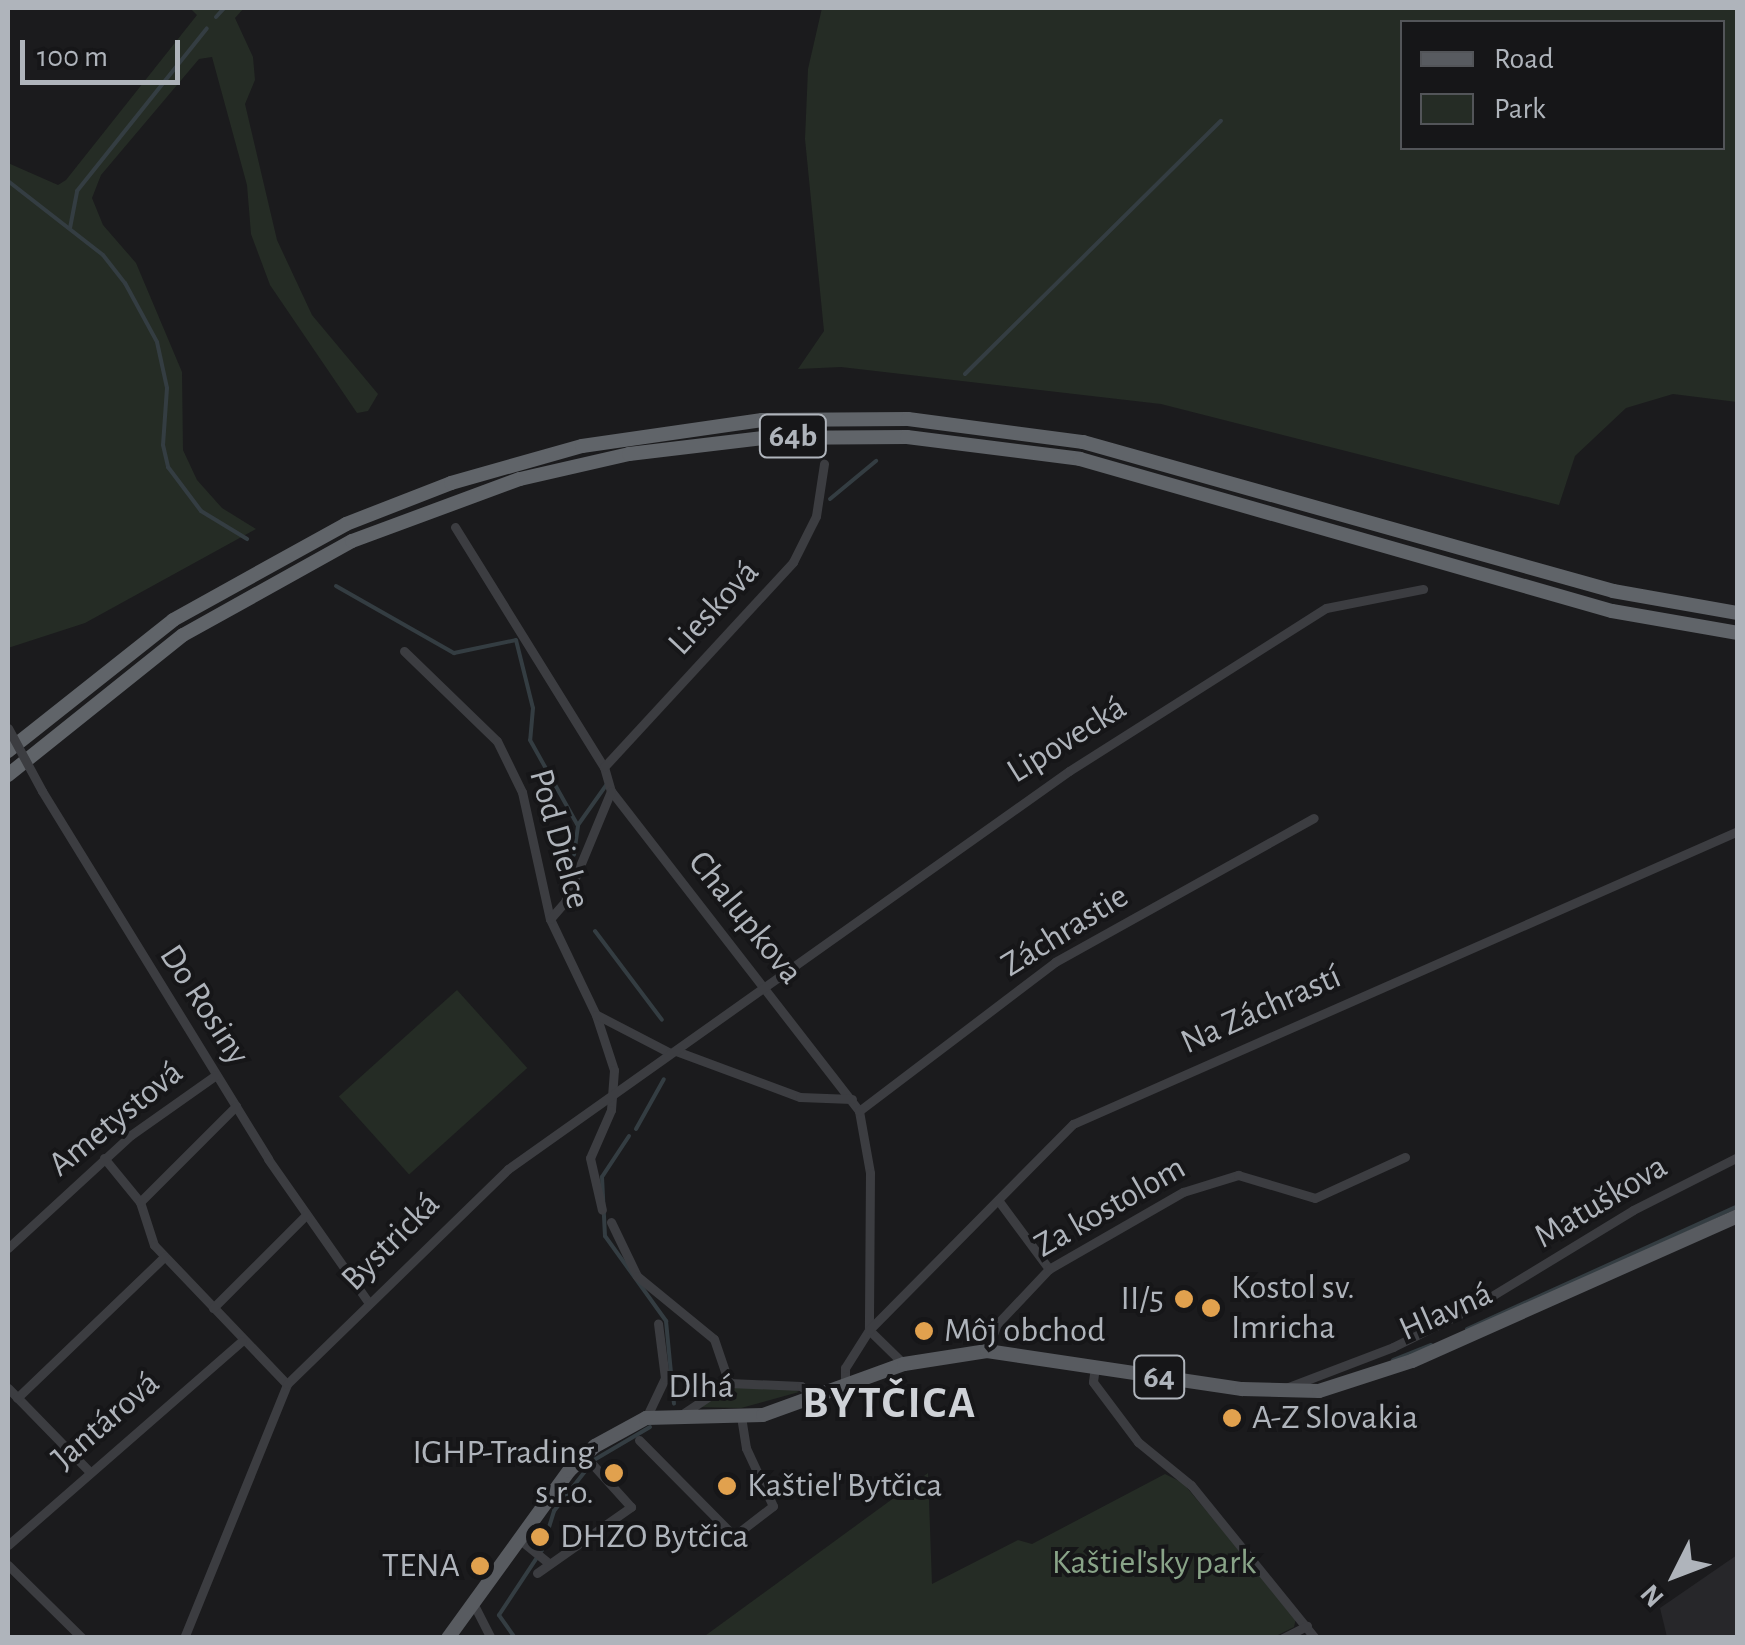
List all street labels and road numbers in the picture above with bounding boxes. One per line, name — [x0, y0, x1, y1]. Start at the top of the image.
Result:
road number: 64b — [758, 409, 828, 463]
street label: Liesková — [660, 552, 768, 664]
street label: Lipovecká — [1000, 687, 1134, 793]
street label: Pod Dielce — [519, 764, 599, 914]
street label: Chalupkova — [679, 843, 811, 993]
street label: Záchrastie — [994, 876, 1136, 986]
street label: Do Rosiny — [150, 937, 258, 1073]
street label: Na Záchrastí — [1174, 956, 1348, 1064]
street label: Ametystová — [40, 1052, 192, 1186]
street label: Matuškova — [1527, 1146, 1675, 1258]
street label: Za kostolom — [1027, 1147, 1193, 1267]
street label: Bystrická — [333, 1184, 449, 1300]
street label: Hlavná — [1393, 1273, 1499, 1351]
road number: 64 — [1132, 1350, 1186, 1404]
street label: Jantárová — [43, 1363, 169, 1479]
street label: Dlhá — [668, 1366, 734, 1408]

